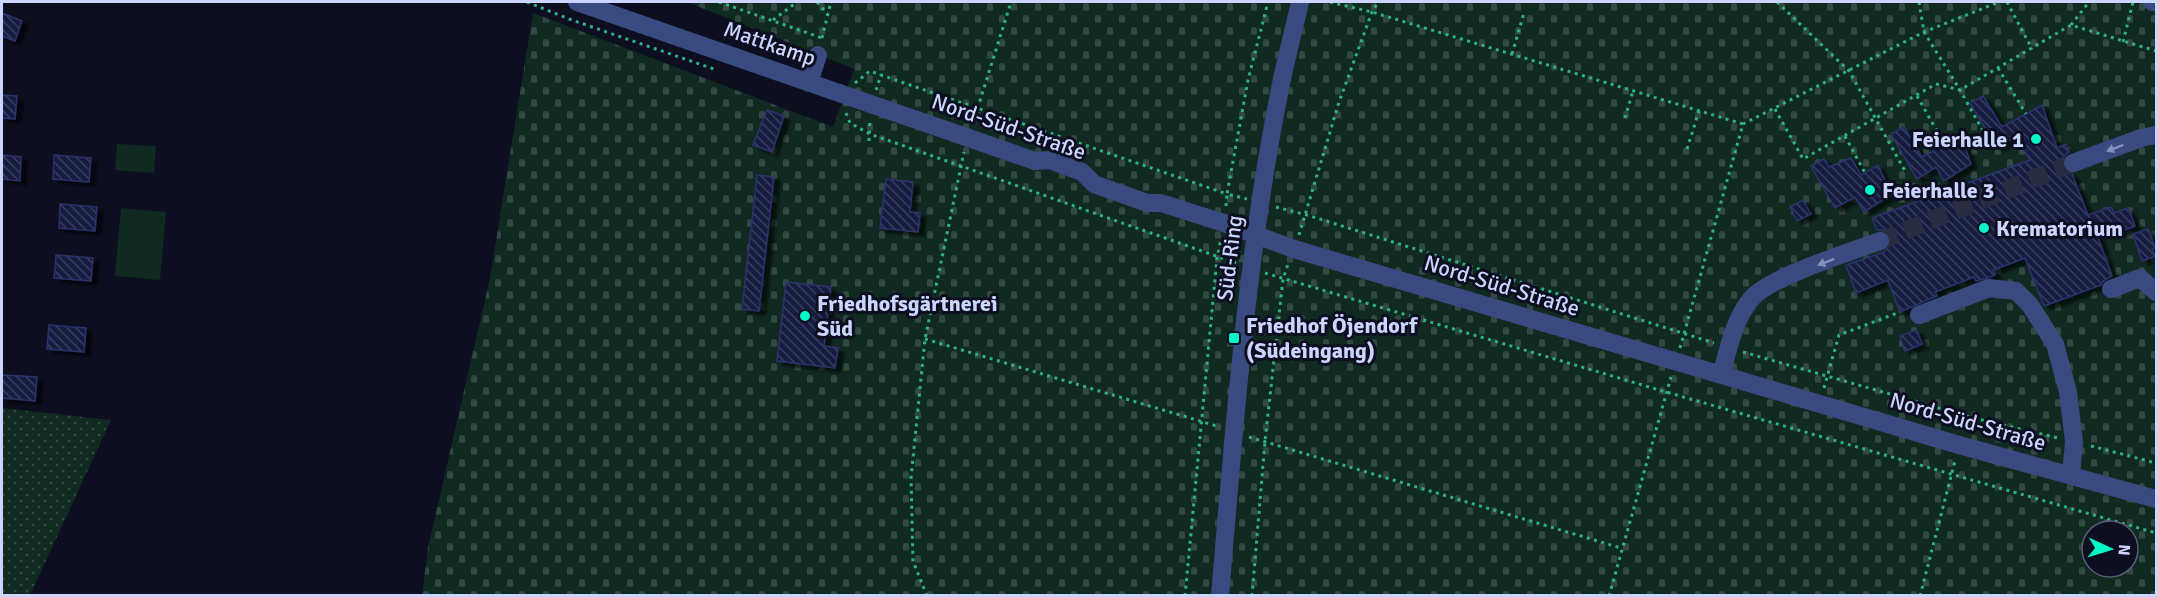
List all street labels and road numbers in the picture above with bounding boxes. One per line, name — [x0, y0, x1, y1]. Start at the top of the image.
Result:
street label: Mattkamp — [720, 15, 819, 72]
street label: Nord-Süd-Straße — [928, 87, 1089, 165]
street label: Süd-Ring — [1211, 214, 1248, 303]
street label: Nord-Süd-Straße — [1421, 249, 1583, 322]
street label: Nord-Süd-Straße — [1887, 386, 2049, 457]

